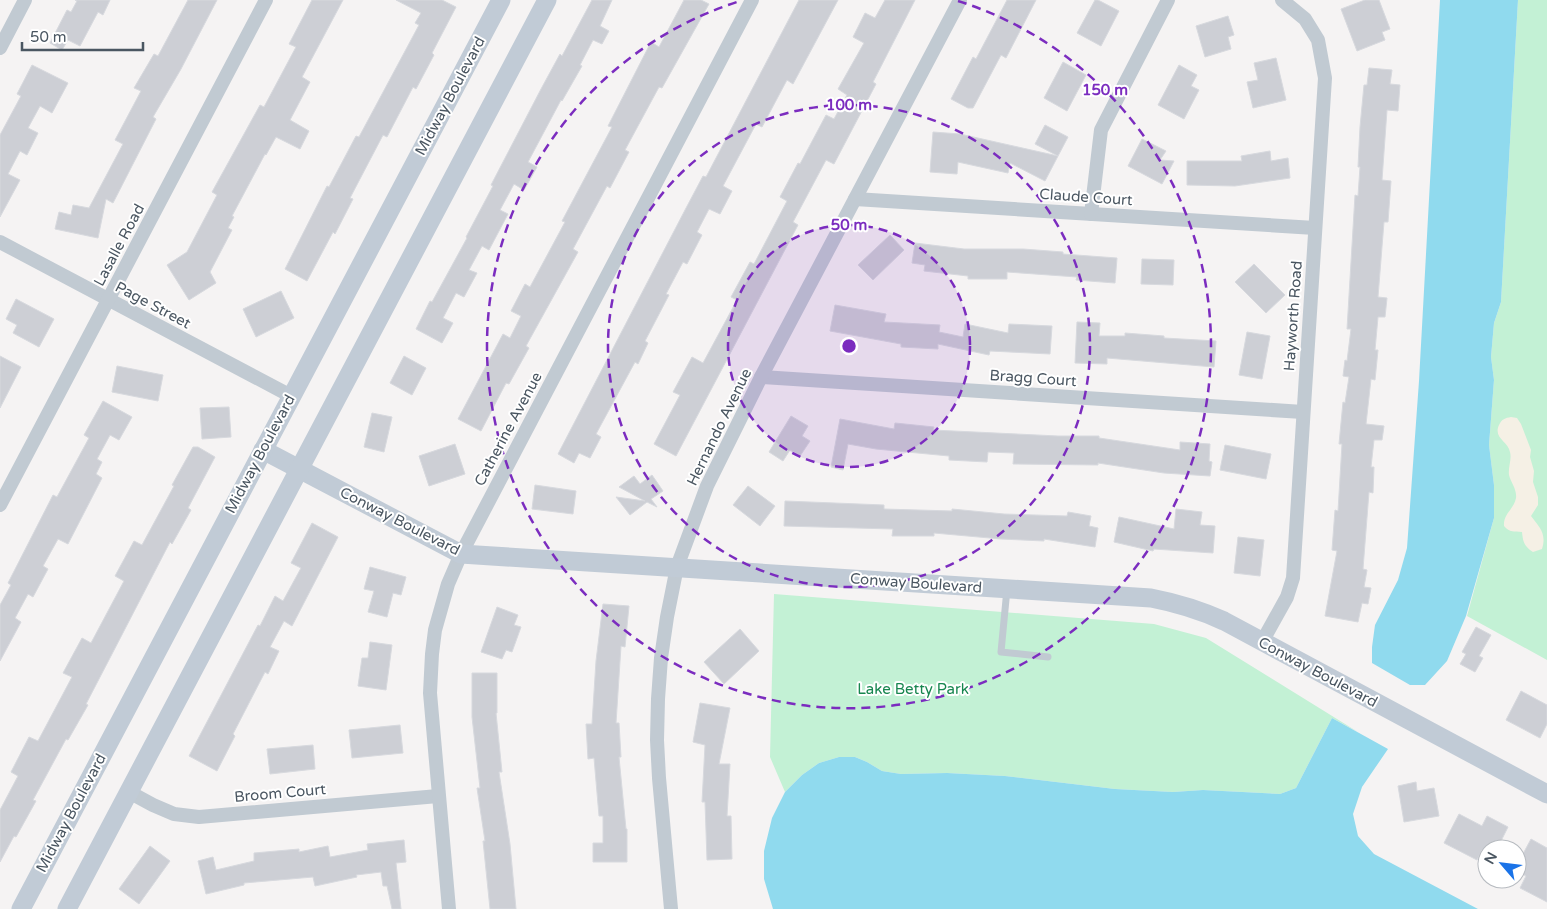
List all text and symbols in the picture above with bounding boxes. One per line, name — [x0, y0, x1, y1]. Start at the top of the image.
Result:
scale bar — [22, 20, 144, 52]
text: 50 m — [30, 28, 67, 46]
street label: Midway Boulevard — [411, 34, 489, 158]
text: 150 m — [1082, 81, 1128, 99]
text: 100 m — [826, 96, 872, 114]
street label: Claude Court — [1039, 185, 1134, 209]
street label: Lasalle Road — [90, 201, 148, 289]
text: 50 m — [831, 216, 867, 234]
street label: Hayworth Road — [1280, 260, 1306, 372]
street label: Page Street — [112, 278, 194, 333]
centre of rings — [840, 337, 858, 355]
street label: Hernando Avenue — [683, 365, 755, 489]
street label: Bragg Court — [989, 366, 1077, 390]
street label: Catherine Avenue — [470, 369, 546, 489]
street label: Midway Boulevard — [221, 392, 299, 516]
street label: Conway Boulevard — [337, 483, 463, 559]
street label: Conway Boulevard — [849, 569, 983, 597]
street label: Conway Boulevard — [1255, 633, 1381, 711]
park label: Lake Betty Park — [857, 680, 969, 698]
street label: Midway Boulevard — [32, 751, 110, 875]
street label: Broom Court — [234, 780, 327, 806]
north arrow — [1477, 839, 1527, 889]
text: N — [1481, 849, 1501, 867]

